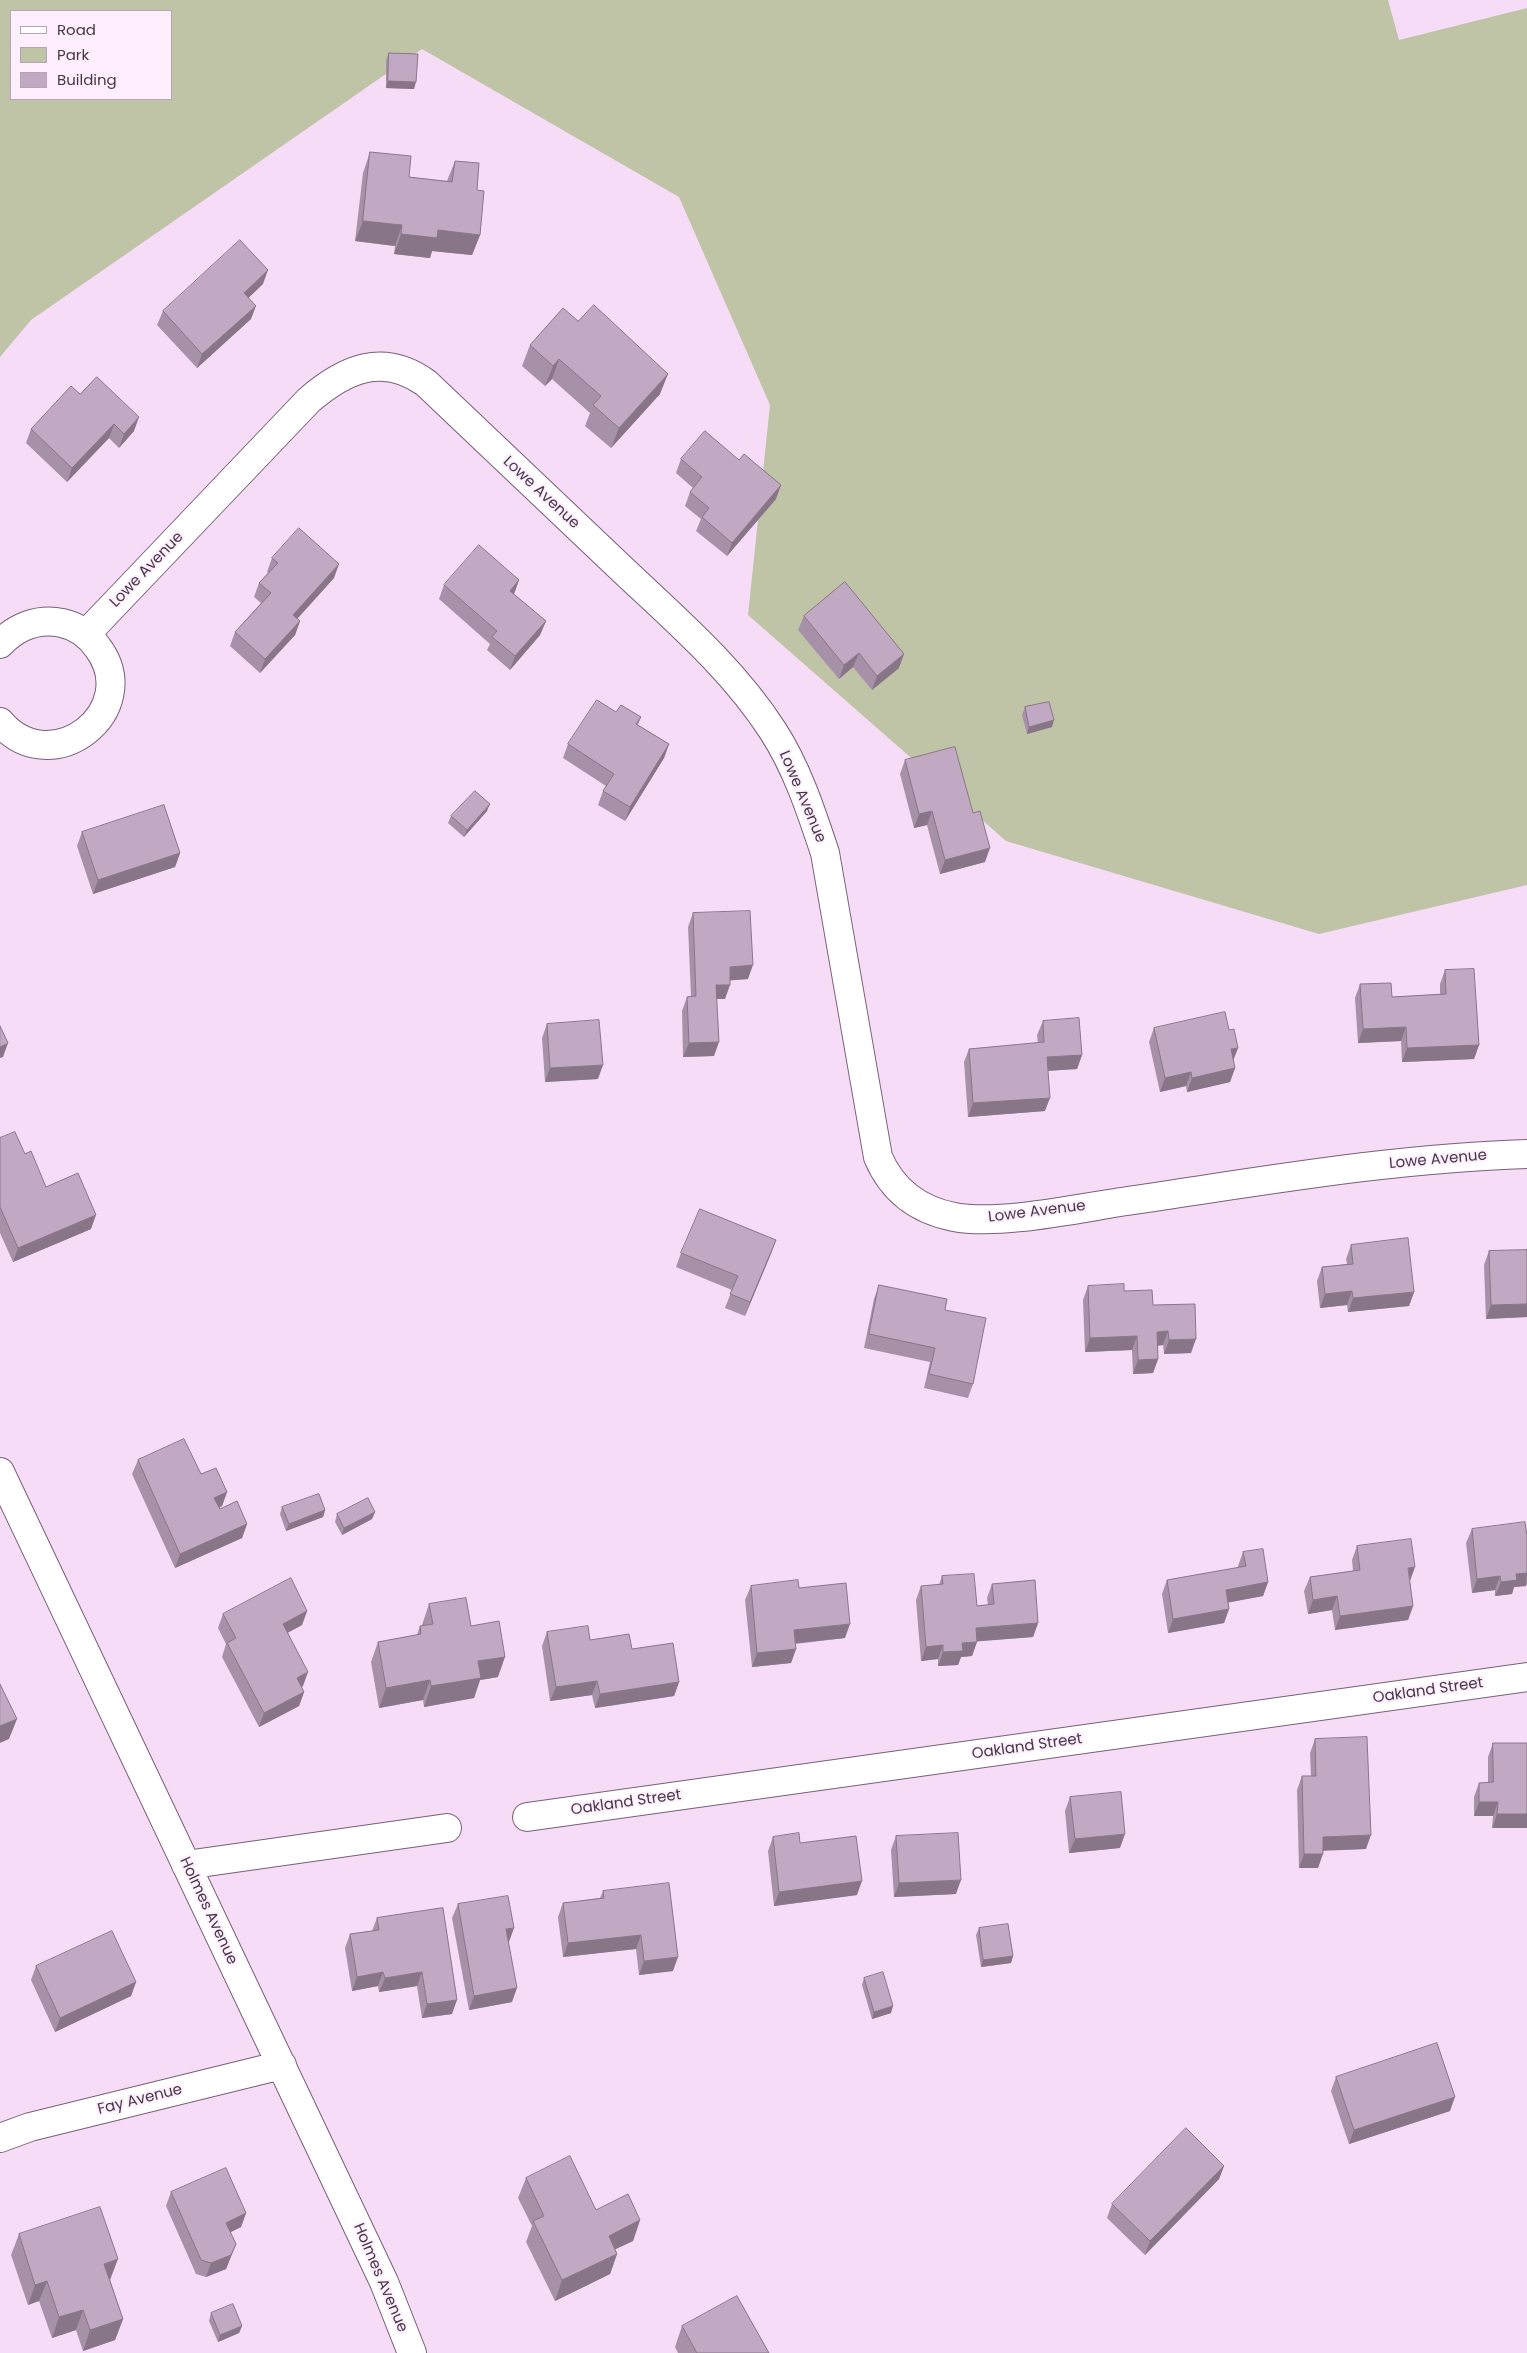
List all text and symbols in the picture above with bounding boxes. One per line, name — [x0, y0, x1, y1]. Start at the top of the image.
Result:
legend — [10, 10, 172, 100]
text: Road — [57, 19, 96, 40]
text: Park — [57, 44, 89, 65]
text: Building — [57, 69, 117, 90]
street label: Lowe Avenue — [499, 453, 583, 533]
street label: Lowe Avenue — [106, 528, 188, 612]
street label: Lowe Avenue — [775, 748, 829, 846]
street label: Lowe Avenue — [1388, 1147, 1488, 1173]
street label: Lowe Avenue — [987, 1197, 1087, 1227]
street label: Oakland Street — [1372, 1674, 1484, 1708]
street label: Oakland Street — [971, 1730, 1083, 1764]
street label: Oakland Street — [570, 1786, 682, 1820]
street label: Holmes Avenue — [175, 1854, 241, 1968]
street label: Fay Avenue — [96, 2081, 184, 2119]
street label: Holmes Avenue — [349, 2221, 411, 2335]

